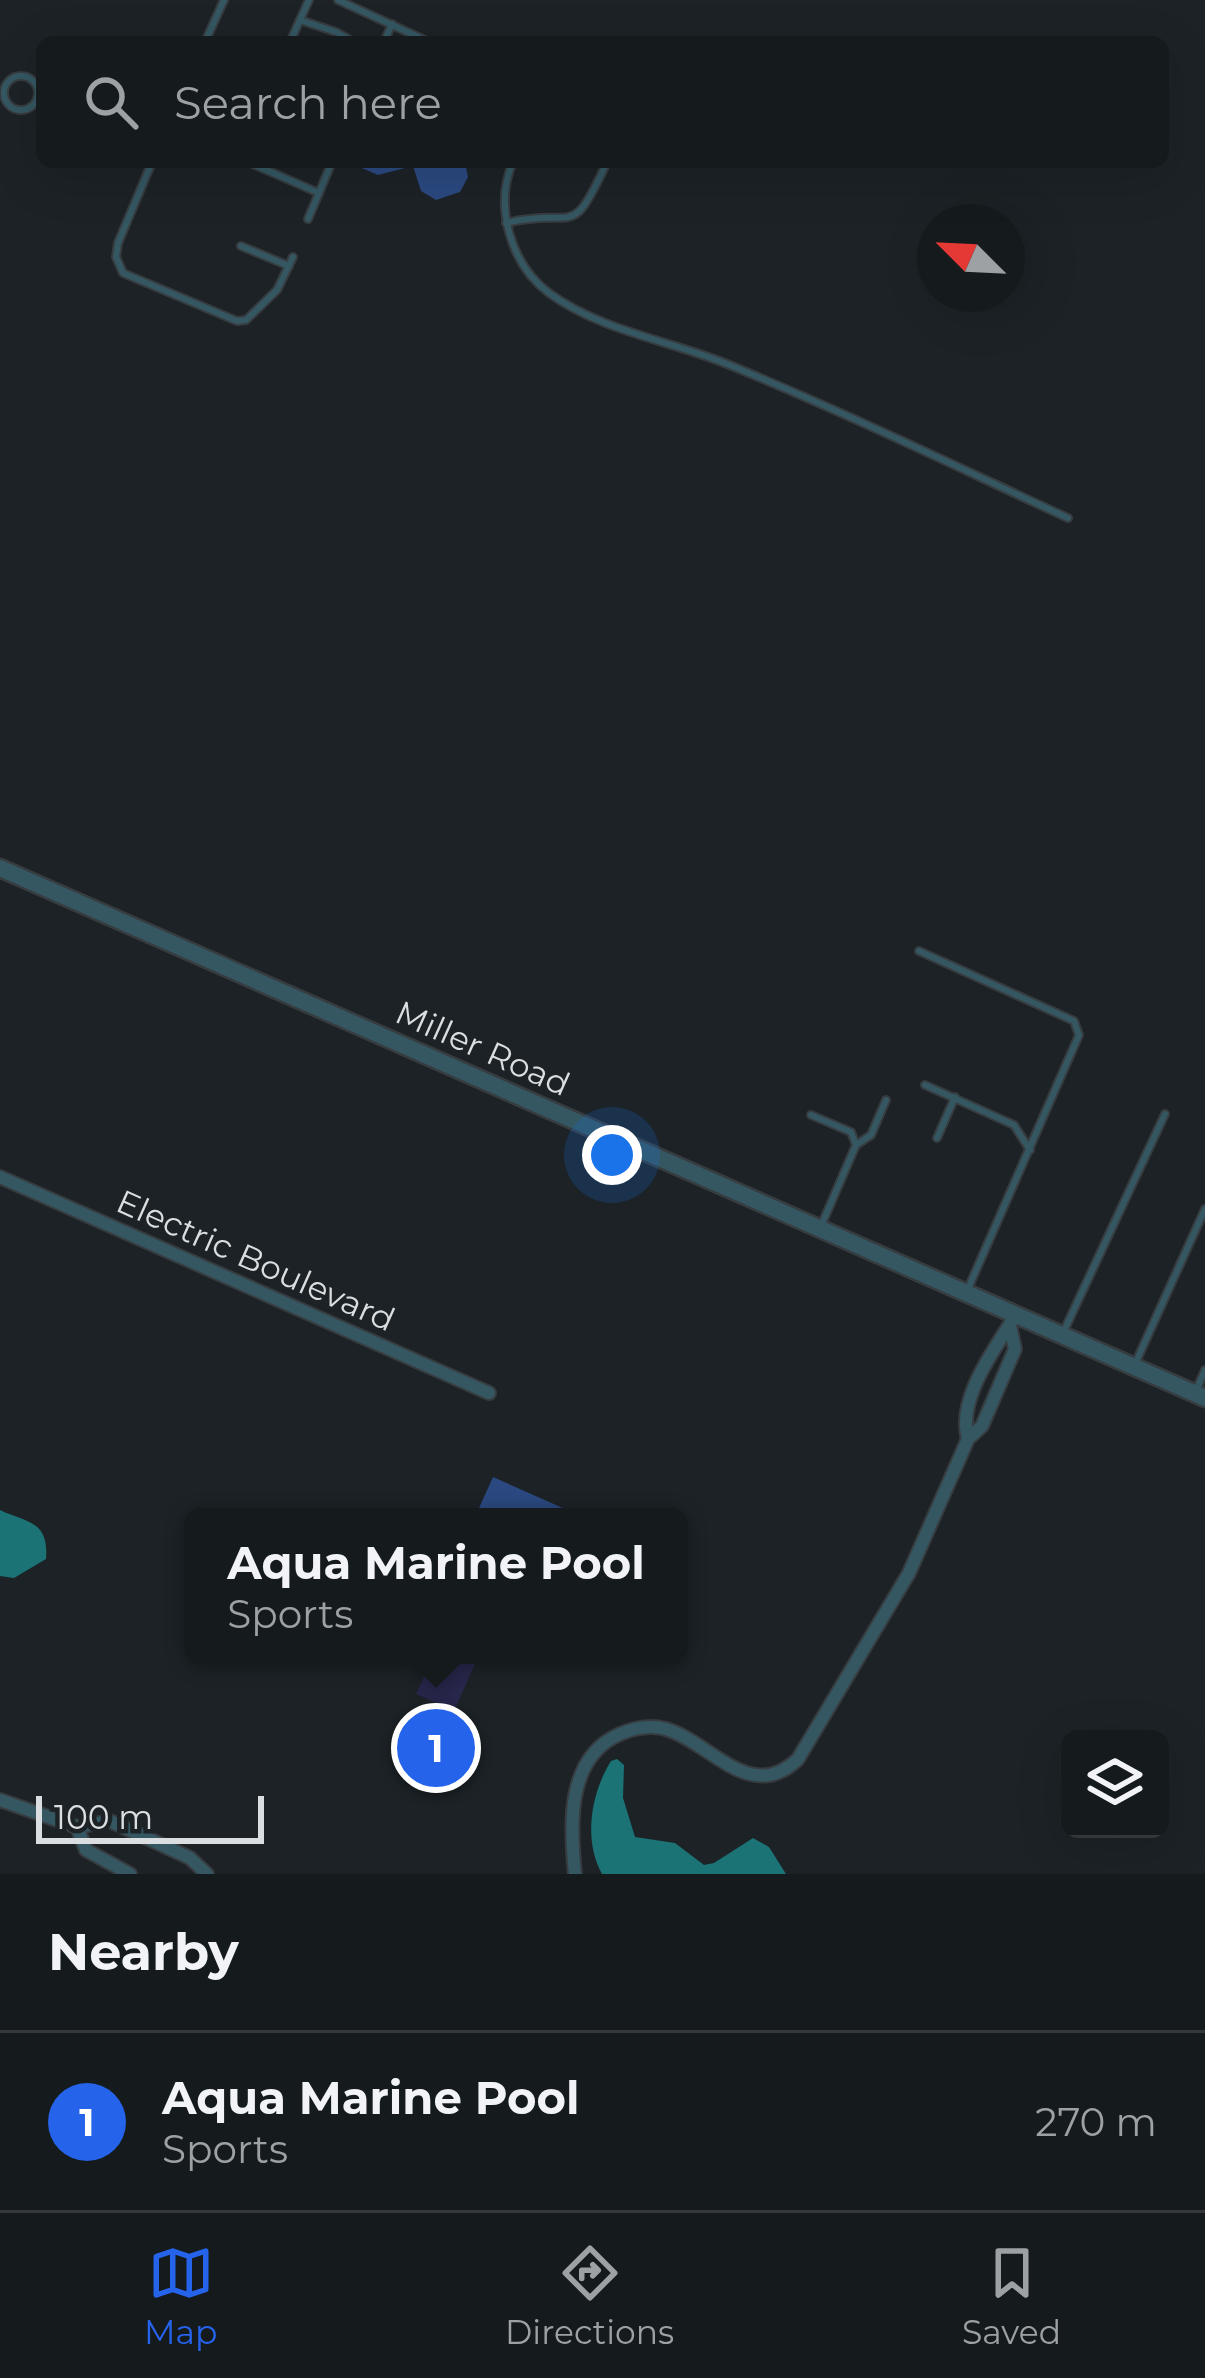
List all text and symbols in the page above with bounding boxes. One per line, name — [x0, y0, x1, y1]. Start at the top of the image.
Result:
search box — [36, 36, 1169, 168]
icon: search — [78, 69, 144, 135]
text: Search here — [174, 75, 442, 130]
north arrow — [917, 204, 1025, 312]
street label: Miller Road — [390, 992, 576, 1104]
your location — [582, 1125, 642, 1185]
street label: Electric Boulevard — [111, 1181, 401, 1339]
popup — [184, 1508, 688, 1664]
text: Aqua Marine Pool — [227, 1535, 645, 1590]
text: Sports — [227, 1590, 353, 1638]
pin: 1 — [397, 1703, 475, 1793]
map controls — [1061, 1730, 1169, 1838]
button: layers — [1061, 1730, 1169, 1838]
scale bar — [36, 1790, 264, 1843]
text: 100 m — [54, 1797, 153, 1837]
text: Nearby — [48, 1921, 239, 1983]
text: Aqua Marine Pool — [162, 2070, 580, 2125]
text: 1 — [79, 2098, 95, 2146]
text: 270 m — [1035, 2098, 1157, 2146]
text: Sports — [162, 2125, 288, 2173]
tab: Map — [144, 2240, 217, 2352]
tab: Directions — [505, 2240, 674, 2352]
tab: Saved — [962, 2240, 1061, 2352]

